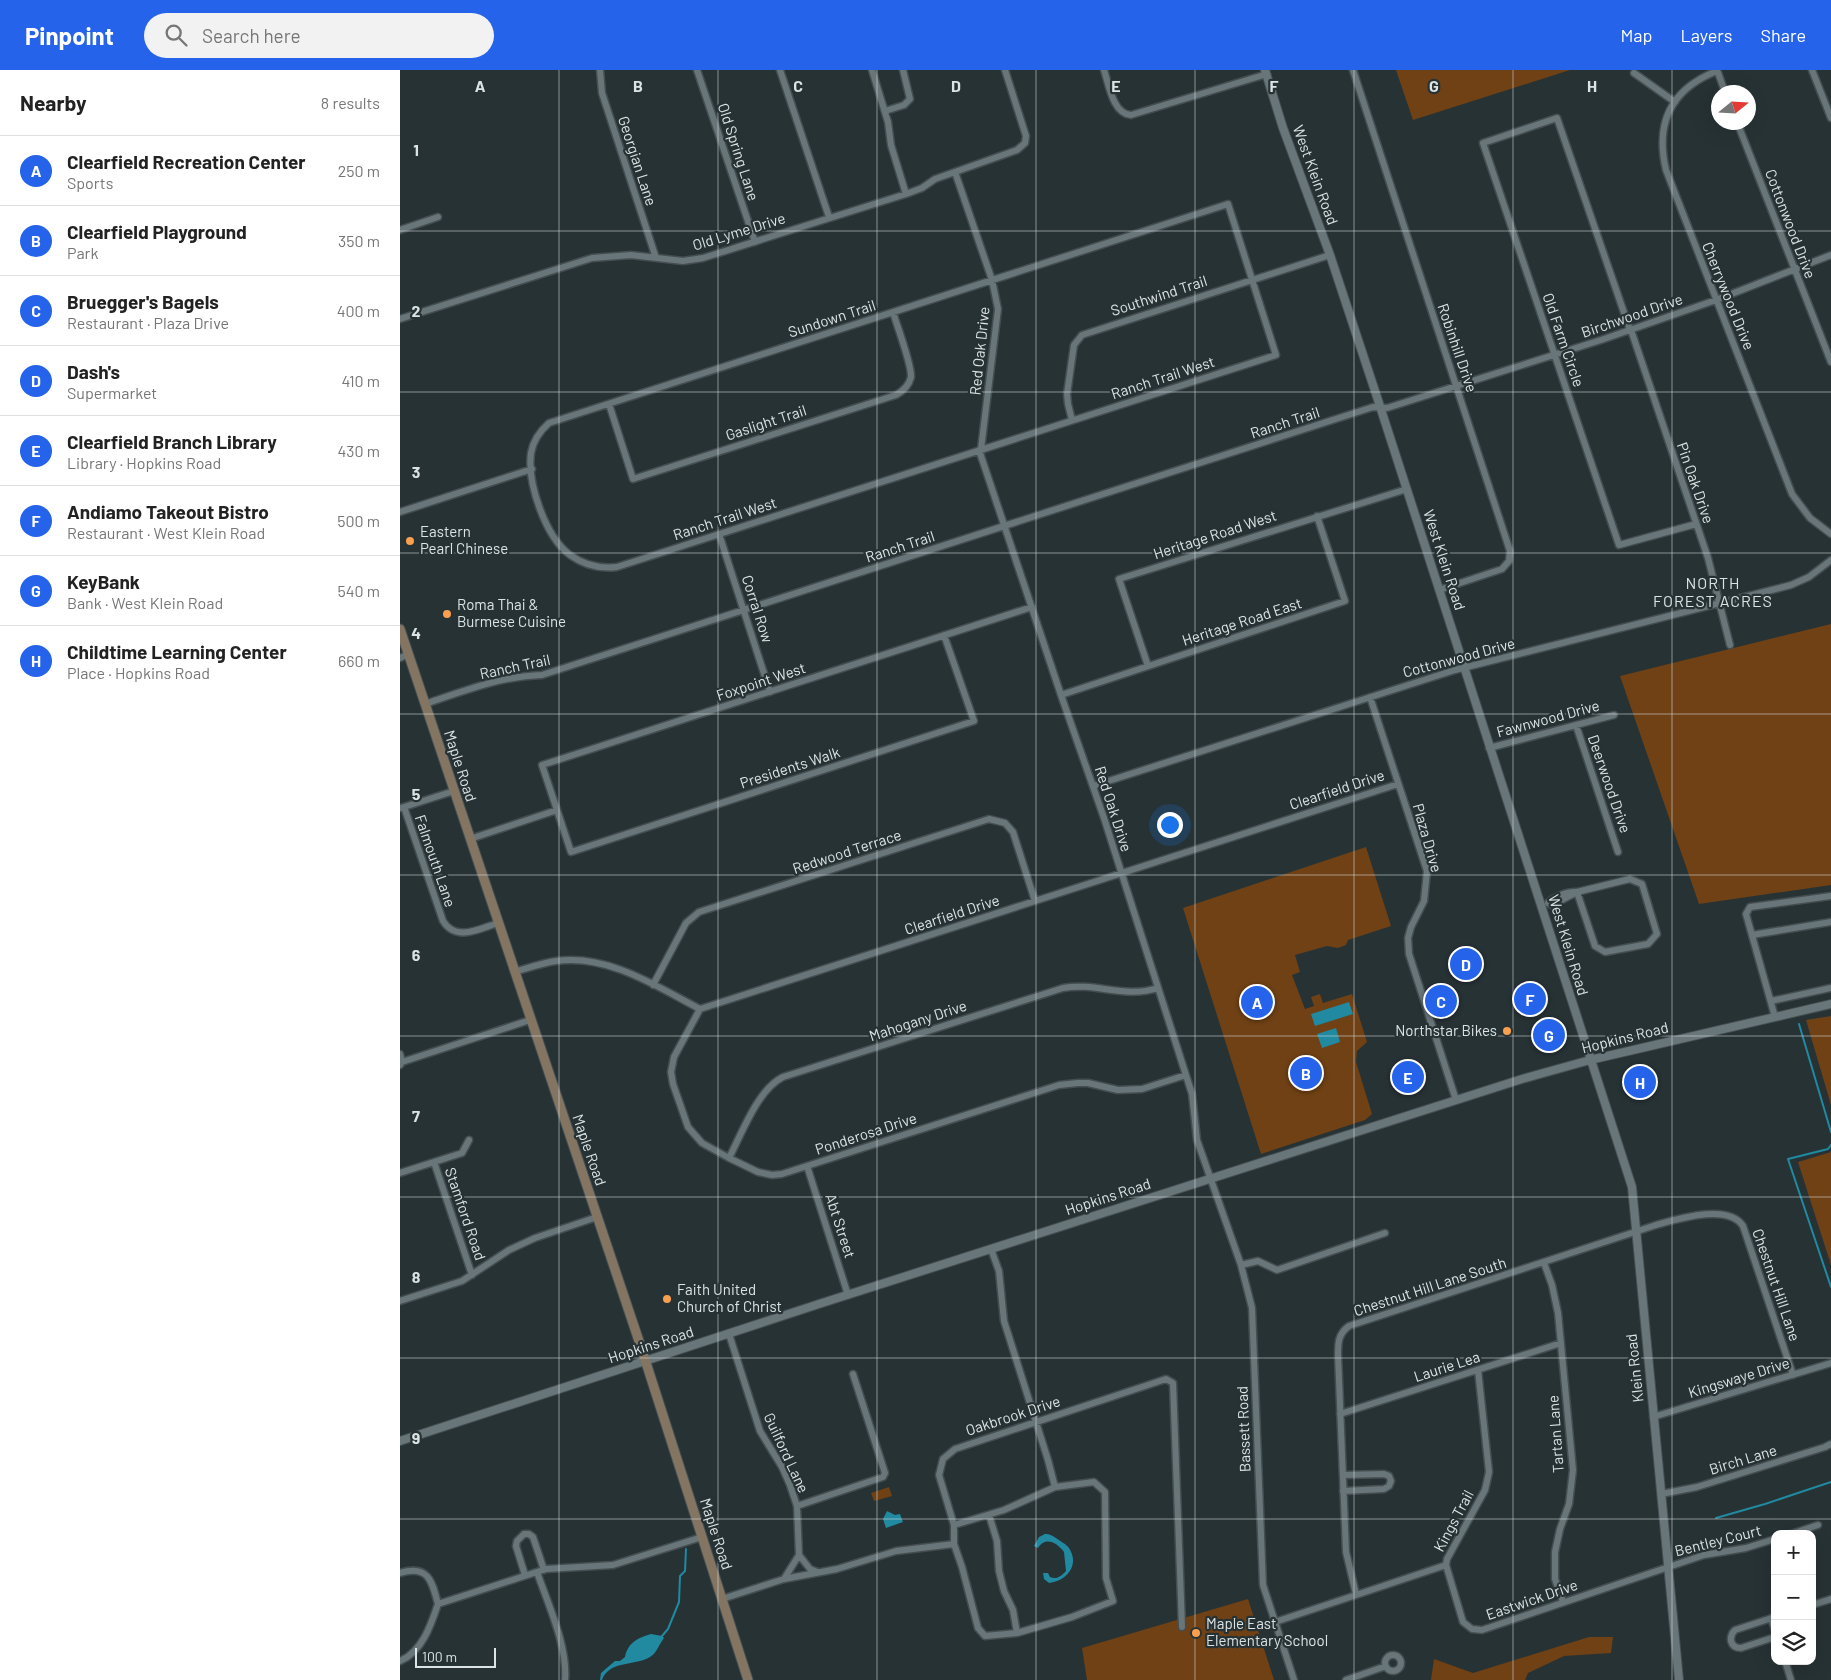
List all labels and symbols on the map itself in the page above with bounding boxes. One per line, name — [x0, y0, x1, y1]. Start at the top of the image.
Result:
text: A — [475, 76, 486, 95]
text: B — [633, 76, 643, 95]
text: C — [793, 76, 803, 95]
text: D — [951, 76, 961, 95]
text: E — [1111, 76, 1121, 95]
text: F — [1270, 76, 1279, 95]
text: G — [1429, 76, 1439, 95]
text: H — [1587, 76, 1597, 95]
north arrow — [1711, 85, 1756, 130]
street label: Old Spring Lane — [715, 101, 763, 203]
street label: Georgian Lane — [615, 113, 661, 208]
street label: West Klein Road — [1290, 122, 1342, 227]
text: 1 — [413, 140, 419, 159]
street label: Cottonwood Drive — [1762, 166, 1820, 281]
street label: Old Lyme Drive — [690, 208, 787, 254]
street label: Cherrywood Drive — [1699, 239, 1759, 352]
street label: Southwind Trail — [1108, 271, 1209, 319]
street label: Birchwood Drive — [1579, 289, 1685, 341]
street label: Old Farm Circle — [1539, 290, 1588, 389]
street label: Sundown Trail — [786, 295, 878, 341]
text: 2 — [412, 301, 421, 320]
street label: Robinhill Drive — [1434, 301, 1482, 394]
street label: Red Oak Drive — [965, 306, 993, 396]
street label: Ranch Trail West — [1109, 352, 1217, 402]
street label: Gaslight Trail — [723, 401, 808, 444]
street label: Ranch Trail — [1248, 402, 1322, 442]
street label: Pin Oak Drive — [1674, 440, 1718, 526]
text: 3 — [412, 462, 420, 481]
street label: Ranch Trail West — [671, 493, 779, 543]
street label: Heritage Road West — [1151, 506, 1279, 562]
street label: West Klein Road — [1420, 507, 1470, 612]
place label: Eastern Pearl Chinese — [420, 522, 508, 557]
street label: Ranch Trail — [863, 526, 937, 566]
marker: Eastern Pearl Chinese — [404, 535, 416, 547]
street label: Corral Row — [739, 573, 777, 645]
district label: NORTH FOREST ACRES — [1653, 573, 1773, 610]
street label: Heritage Road East — [1180, 593, 1304, 649]
place label: Roma Thai & Burmese Cuisine — [457, 595, 566, 630]
marker: Roma Thai & Burmese Cuisine — [441, 608, 453, 620]
text: 4 — [411, 623, 421, 642]
street label: Cottonwood Drive — [1401, 633, 1517, 681]
street label: Ranch Trail — [478, 650, 552, 682]
street label: Foxpoint West — [714, 658, 808, 704]
street label: Fawnwood Drive — [1494, 696, 1601, 740]
street label: Maple Road — [441, 728, 481, 804]
street label: Deerwood Drive — [1585, 732, 1635, 835]
street label: Presidents Walk — [737, 742, 842, 792]
street label: Red Oak Drive — [1092, 764, 1136, 854]
street label: Clearfield Drive — [1287, 765, 1386, 813]
text: 5 — [412, 784, 421, 803]
street label: Plaza Drive — [1410, 801, 1446, 874]
street label: Falmouth Lane — [412, 812, 460, 909]
your location — [1157, 812, 1183, 838]
street label: Redwood Terrace — [790, 825, 903, 877]
street label: Clearfield Drive — [902, 890, 1001, 938]
street label: West Klein Road — [1545, 892, 1593, 997]
text: 6 — [412, 945, 421, 964]
pin: D — [1450, 945, 1482, 983]
pin: F — [1514, 980, 1546, 1018]
pin: C — [1425, 982, 1457, 1020]
pin: A — [1241, 983, 1273, 1021]
street label: Mahogany Drive — [867, 996, 969, 1044]
pin: G — [1533, 1016, 1565, 1054]
street label: Hopkins Road — [1579, 1018, 1670, 1057]
place label: Northstar Bikes — [1395, 1021, 1497, 1039]
marker: Northstar Bikes — [1501, 1025, 1513, 1037]
pin: B — [1290, 1054, 1322, 1092]
pin: E — [1392, 1058, 1424, 1096]
pin: H — [1624, 1063, 1656, 1101]
text: 7 — [412, 1106, 420, 1125]
street label: Ponderosa Drive — [813, 1108, 919, 1158]
street label: Maple Road — [569, 1112, 611, 1188]
street label: Stamford Road — [442, 1165, 490, 1262]
street label: Hopkins Road — [1063, 1174, 1153, 1218]
street label: Abt Street — [822, 1191, 860, 1260]
street label: Chestnut Hill Lane — [1749, 1226, 1805, 1343]
street label: Chestnut Hill Lane South — [1351, 1253, 1508, 1319]
text: 8 — [412, 1267, 421, 1286]
place label: Faith United Church of Christ — [677, 1280, 782, 1315]
marker: Faith United Church of Christ — [661, 1293, 673, 1305]
street label: Hopkins Road — [606, 1322, 696, 1366]
street label: Klein Road — [1621, 1333, 1647, 1403]
street label: Laurie Lea — [1411, 1347, 1482, 1385]
street label: Kingswaye Drive — [1686, 1353, 1792, 1401]
street label: Bassett Road — [1233, 1386, 1253, 1472]
street label: Oakbrook Drive — [963, 1391, 1062, 1439]
street label: Tartan Lane — [1543, 1395, 1567, 1474]
street label: Guilford Lane — [761, 1410, 813, 1495]
text: 9 — [412, 1428, 420, 1447]
street label: Birch Lane — [1707, 1440, 1779, 1478]
street label: Kings Trail — [1429, 1487, 1477, 1554]
street label: Maple Road — [697, 1496, 737, 1572]
street label: Bentley Court — [1673, 1521, 1763, 1559]
street label: Eastwick Drive — [1483, 1575, 1580, 1623]
place label: Maple East Elementary School — [1206, 1614, 1328, 1649]
marker: Maple East Elementary School — [1190, 1627, 1202, 1639]
scale bar — [415, 1645, 496, 1668]

